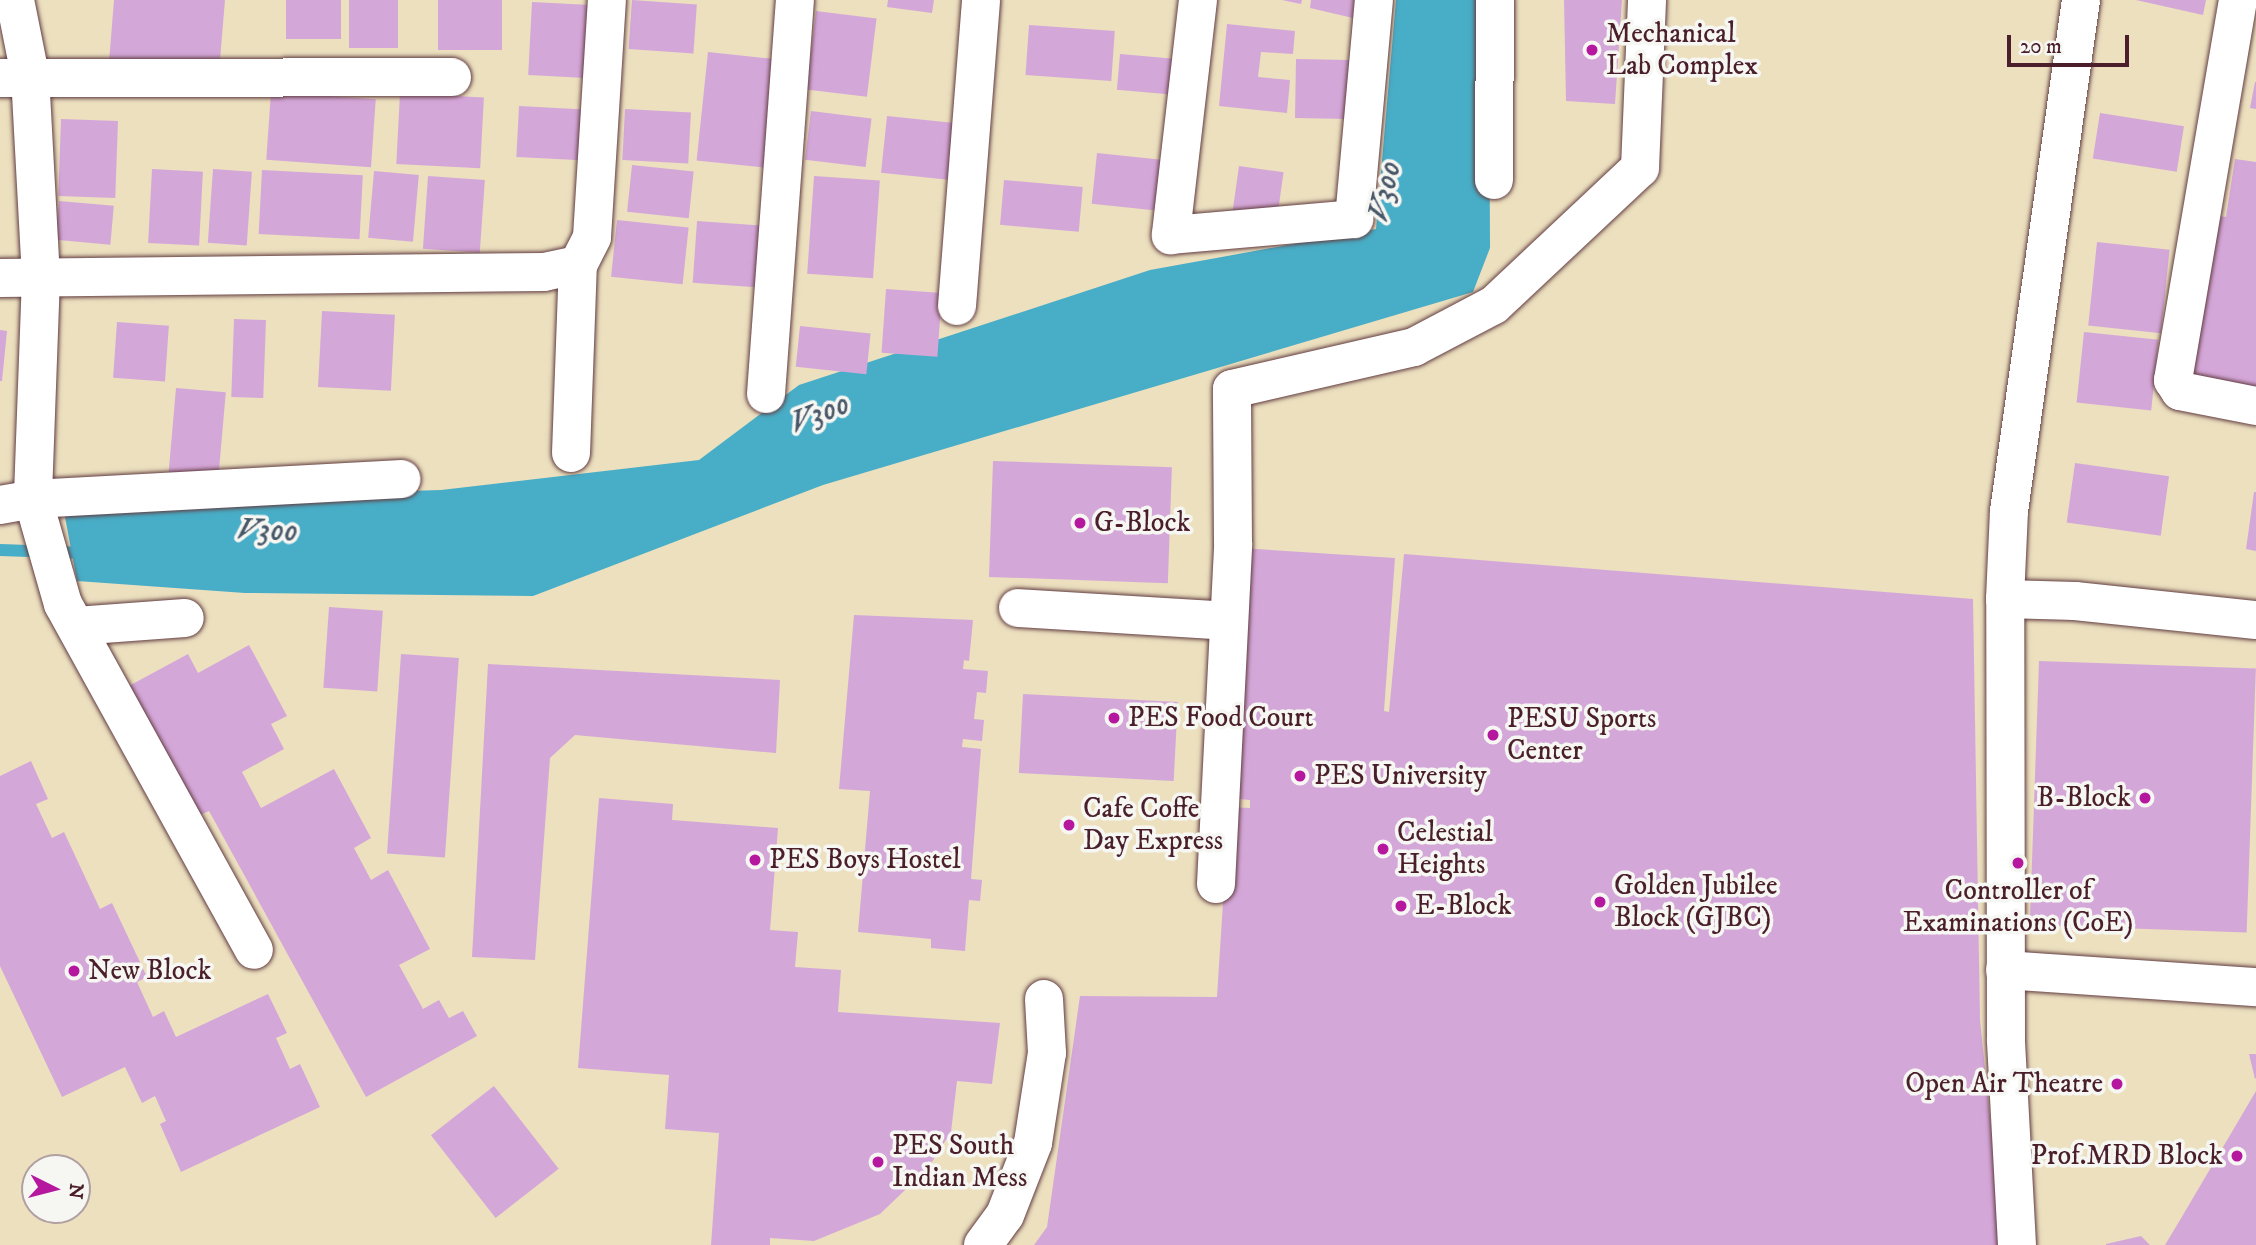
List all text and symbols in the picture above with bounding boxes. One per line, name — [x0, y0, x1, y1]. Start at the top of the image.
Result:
place label: Mechanical Lab Complex — [1606, 17, 1758, 83]
scale bar — [2011, 21, 2134, 65]
text: 20 m — [2020, 34, 2062, 60]
marker: Mechanical Lab Complex — [1584, 42, 1600, 58]
water label: V300 — [1362, 158, 1410, 226]
water label: V300 — [785, 387, 855, 443]
place label: G-Block — [1094, 506, 1190, 540]
water label: V300 — [236, 513, 298, 551]
marker: G-Block — [1072, 515, 1088, 531]
place label: PES Food Court — [1128, 701, 1313, 735]
place label: PESU Sports Center — [1507, 702, 1656, 768]
marker: PES Food Court — [1106, 710, 1122, 726]
marker: PESU Sports Center — [1485, 727, 1501, 743]
place label: PES University — [1314, 759, 1487, 793]
marker: PES University — [1292, 768, 1308, 784]
place label: B-Block — [2036, 781, 2131, 815]
marker: B-Block — [2137, 790, 2153, 806]
place label: Cafe Coffe Day Express — [1083, 792, 1223, 858]
place label: Celestial Heights — [1397, 816, 1493, 882]
marker: Cafe Coffe Day Express — [1061, 817, 1077, 833]
marker: Celestial Heights — [1375, 841, 1391, 857]
place label: PES Boys Hostel — [769, 843, 961, 877]
marker: PES Boys Hostel — [747, 852, 763, 868]
marker: Controller of Examinations (CoE) — [2010, 855, 2026, 871]
place label: Golden Jubilee Block (GJBC) — [1614, 869, 1778, 935]
place label: Controller of Examinations (CoE) — [1903, 874, 2133, 940]
place label: E-Block — [1415, 889, 1512, 923]
marker: Golden Jubilee Block (GJBC) — [1592, 894, 1608, 910]
marker: E-Block — [1393, 898, 1409, 914]
place label: New Block — [88, 954, 211, 988]
marker: New Block — [66, 963, 82, 979]
place label: Open Air Theatre — [1905, 1067, 2103, 1101]
marker: Open Air Theatre — [2109, 1076, 2125, 1092]
place label: PES South Indian Mess — [892, 1129, 1027, 1195]
place label: Prof.MRD Block — [2031, 1139, 2223, 1173]
marker: Prof.MRD Block — [2229, 1148, 2245, 1164]
north arrow — [21, 1154, 91, 1224]
marker: PES South Indian Mess — [870, 1154, 886, 1170]
text: N — [63, 1182, 88, 1200]

